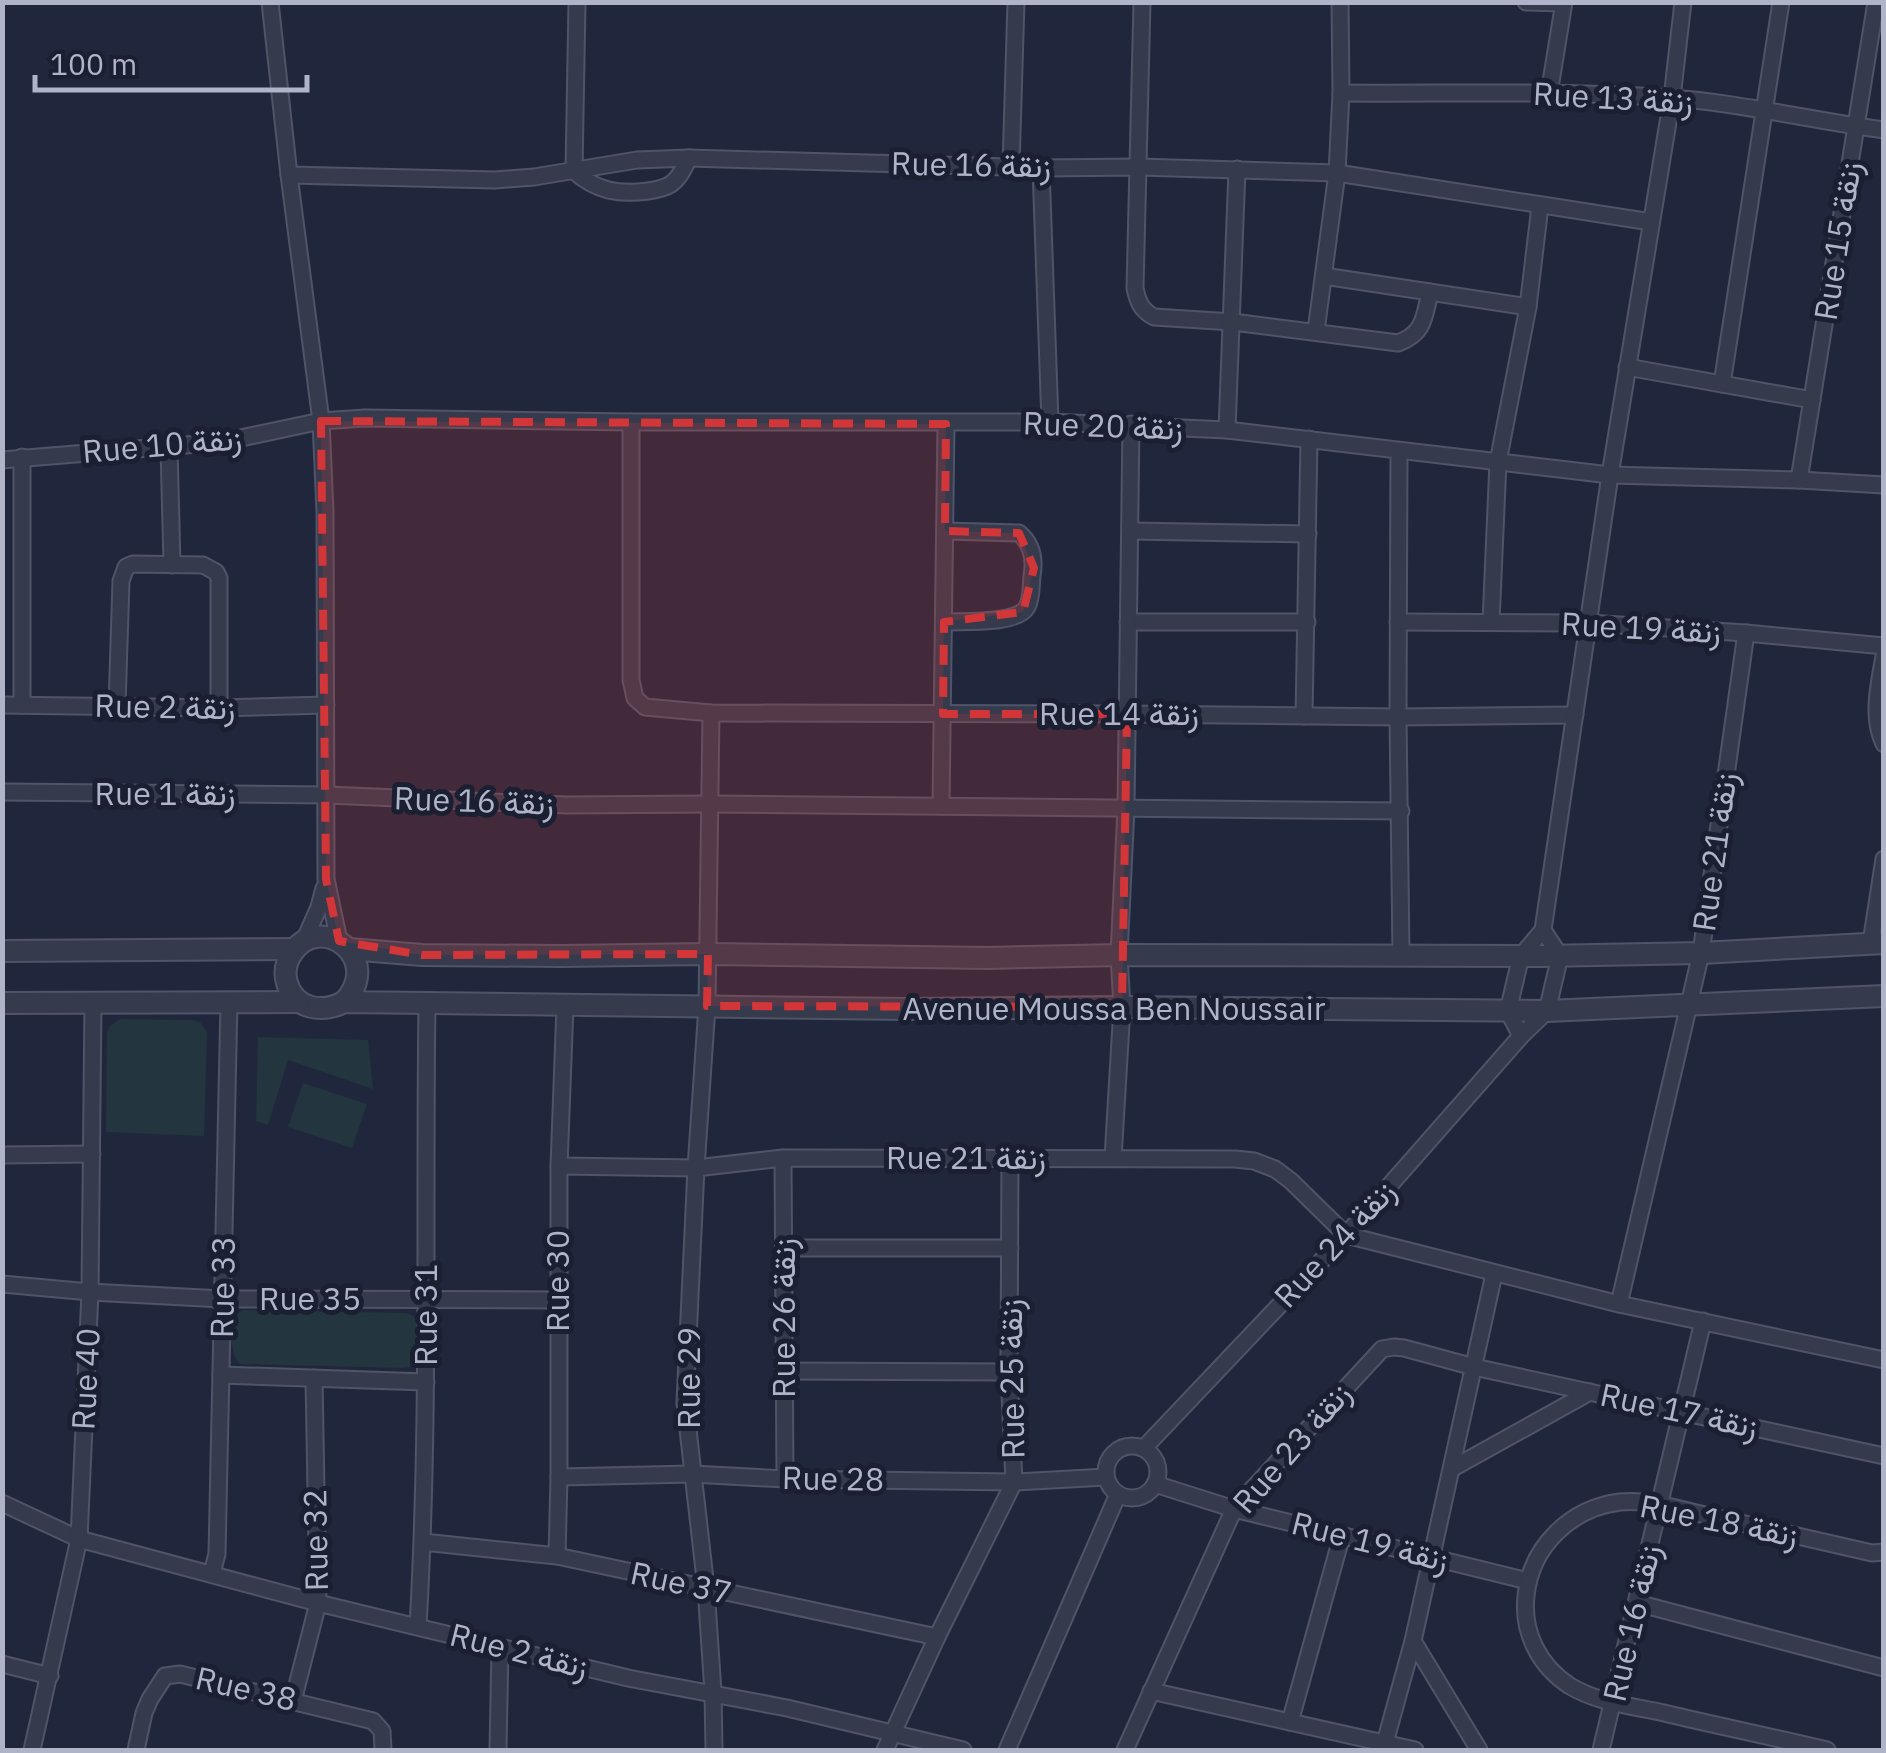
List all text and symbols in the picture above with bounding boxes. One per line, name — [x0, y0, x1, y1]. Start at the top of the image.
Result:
scale bar — [35, 30, 308, 92]
text: 100 m — [50, 44, 137, 83]
street label: Rue 13 زنقة — [1532, 72, 1694, 122]
street label: Rue 16 زنقة — [891, 142, 1051, 186]
street label: Rue 15 زنقة — [1804, 158, 1870, 323]
street label: Rue 20 زنقة — [1022, 401, 1184, 449]
street label: Rue 10 زنقة — [80, 416, 244, 472]
street label: Rue 19 زنقة — [1560, 602, 1722, 652]
street label: Rue 2 زنقة — [94, 684, 236, 728]
street label: Rue 14 زنقة — [1039, 692, 1199, 734]
street label: Rue 21 زنقة — [1682, 770, 1746, 934]
street label: Rue 1 زنقة — [95, 772, 235, 814]
street label: Rue 16 زنقة — [393, 776, 555, 824]
street label: Avenue Moussa Ben Noussair — [903, 987, 1326, 1029]
street label: Rue 21 زنقة — [886, 1136, 1046, 1178]
street label: Rue 24 زنقة — [1264, 1170, 1404, 1316]
street label: Rue 30 — [536, 1230, 578, 1332]
street label: Rue 33 — [200, 1236, 244, 1338]
street label: Rue 26 زنقة — [762, 1238, 804, 1398]
street label: Rue 31 — [404, 1264, 446, 1366]
street label: Rue 35 — [259, 1277, 361, 1319]
street label: Rue 25 زنقة — [989, 1299, 1033, 1459]
street label: Rue 40 — [61, 1327, 109, 1431]
street label: Rue 29 — [667, 1327, 709, 1429]
street label: Rue 23 زنقة — [1223, 1373, 1360, 1522]
street label: Rue 17 زنقة — [1597, 1373, 1762, 1447]
street label: Rue 28 — [782, 1456, 884, 1500]
street label: Rue 18 زنقة — [1637, 1484, 1802, 1556]
street label: Rue 32 — [293, 1489, 337, 1591]
street label: Rue 19 زنقة — [1287, 1501, 1453, 1581]
street label: Rue 16 زنقة — [1593, 1540, 1669, 1706]
street label: Rue 37 — [627, 1551, 736, 1613]
street label: Rue 2 زنقة — [446, 1613, 593, 1687]
street label: Rue 38 — [192, 1656, 301, 1720]

